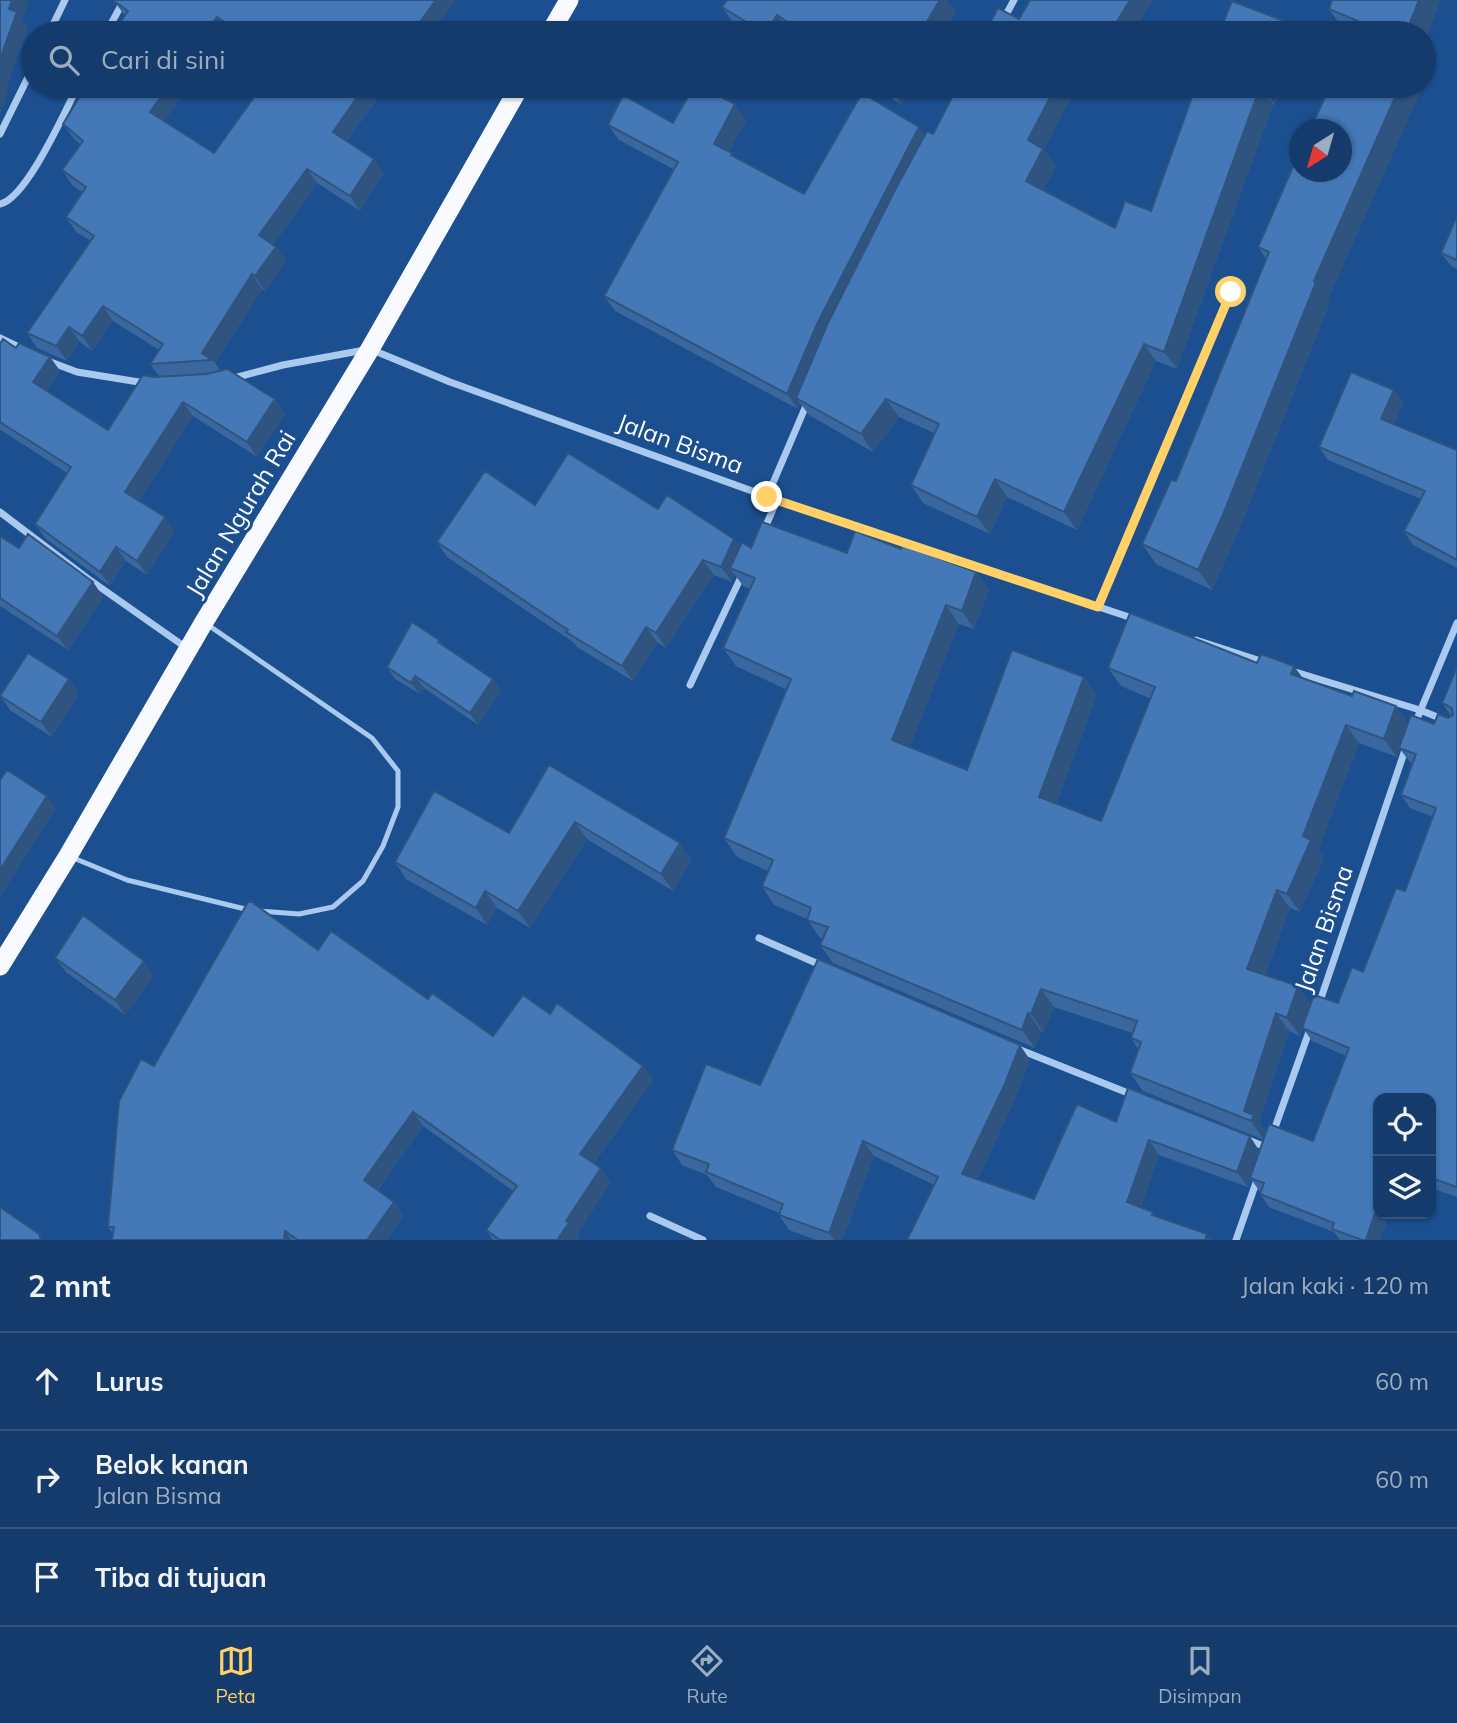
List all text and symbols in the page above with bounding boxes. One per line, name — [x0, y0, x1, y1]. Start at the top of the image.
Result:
search box — [21, 21, 1436, 98]
icon: search — [45, 41, 83, 79]
text: Cari di sini — [101, 43, 225, 76]
north arrow — [1289, 119, 1352, 182]
route start — [1215, 276, 1246, 307]
street label: Jalan Bisma — [613, 406, 748, 480]
street label: Jalan Ngurah Rai — [179, 425, 302, 602]
route end — [751, 481, 782, 512]
street label: Jalan Bisma — [1287, 861, 1359, 996]
map controls — [1373, 1093, 1436, 1219]
button: locate — [1373, 1093, 1436, 1156]
button: layers — [1373, 1156, 1436, 1219]
text: 2 mnt — [28, 1267, 111, 1305]
text: Jalan kaki · 120 m — [1241, 1271, 1429, 1300]
icon: ahead — [28, 1362, 66, 1400]
text: Lurus — [95, 1365, 164, 1398]
text: 60 m — [1375, 1367, 1429, 1396]
text: Belok kanan — [95, 1448, 249, 1481]
icon: right — [28, 1460, 66, 1498]
text: 60 m — [1375, 1465, 1429, 1494]
text: Jalan Bisma — [95, 1481, 222, 1510]
icon: arrive — [28, 1558, 66, 1596]
text: Tiba di tujuan — [95, 1561, 267, 1594]
tab: Peta — [215, 1642, 256, 1708]
tab: Rute — [687, 1642, 728, 1708]
tab: Disimpan — [1158, 1642, 1242, 1708]

